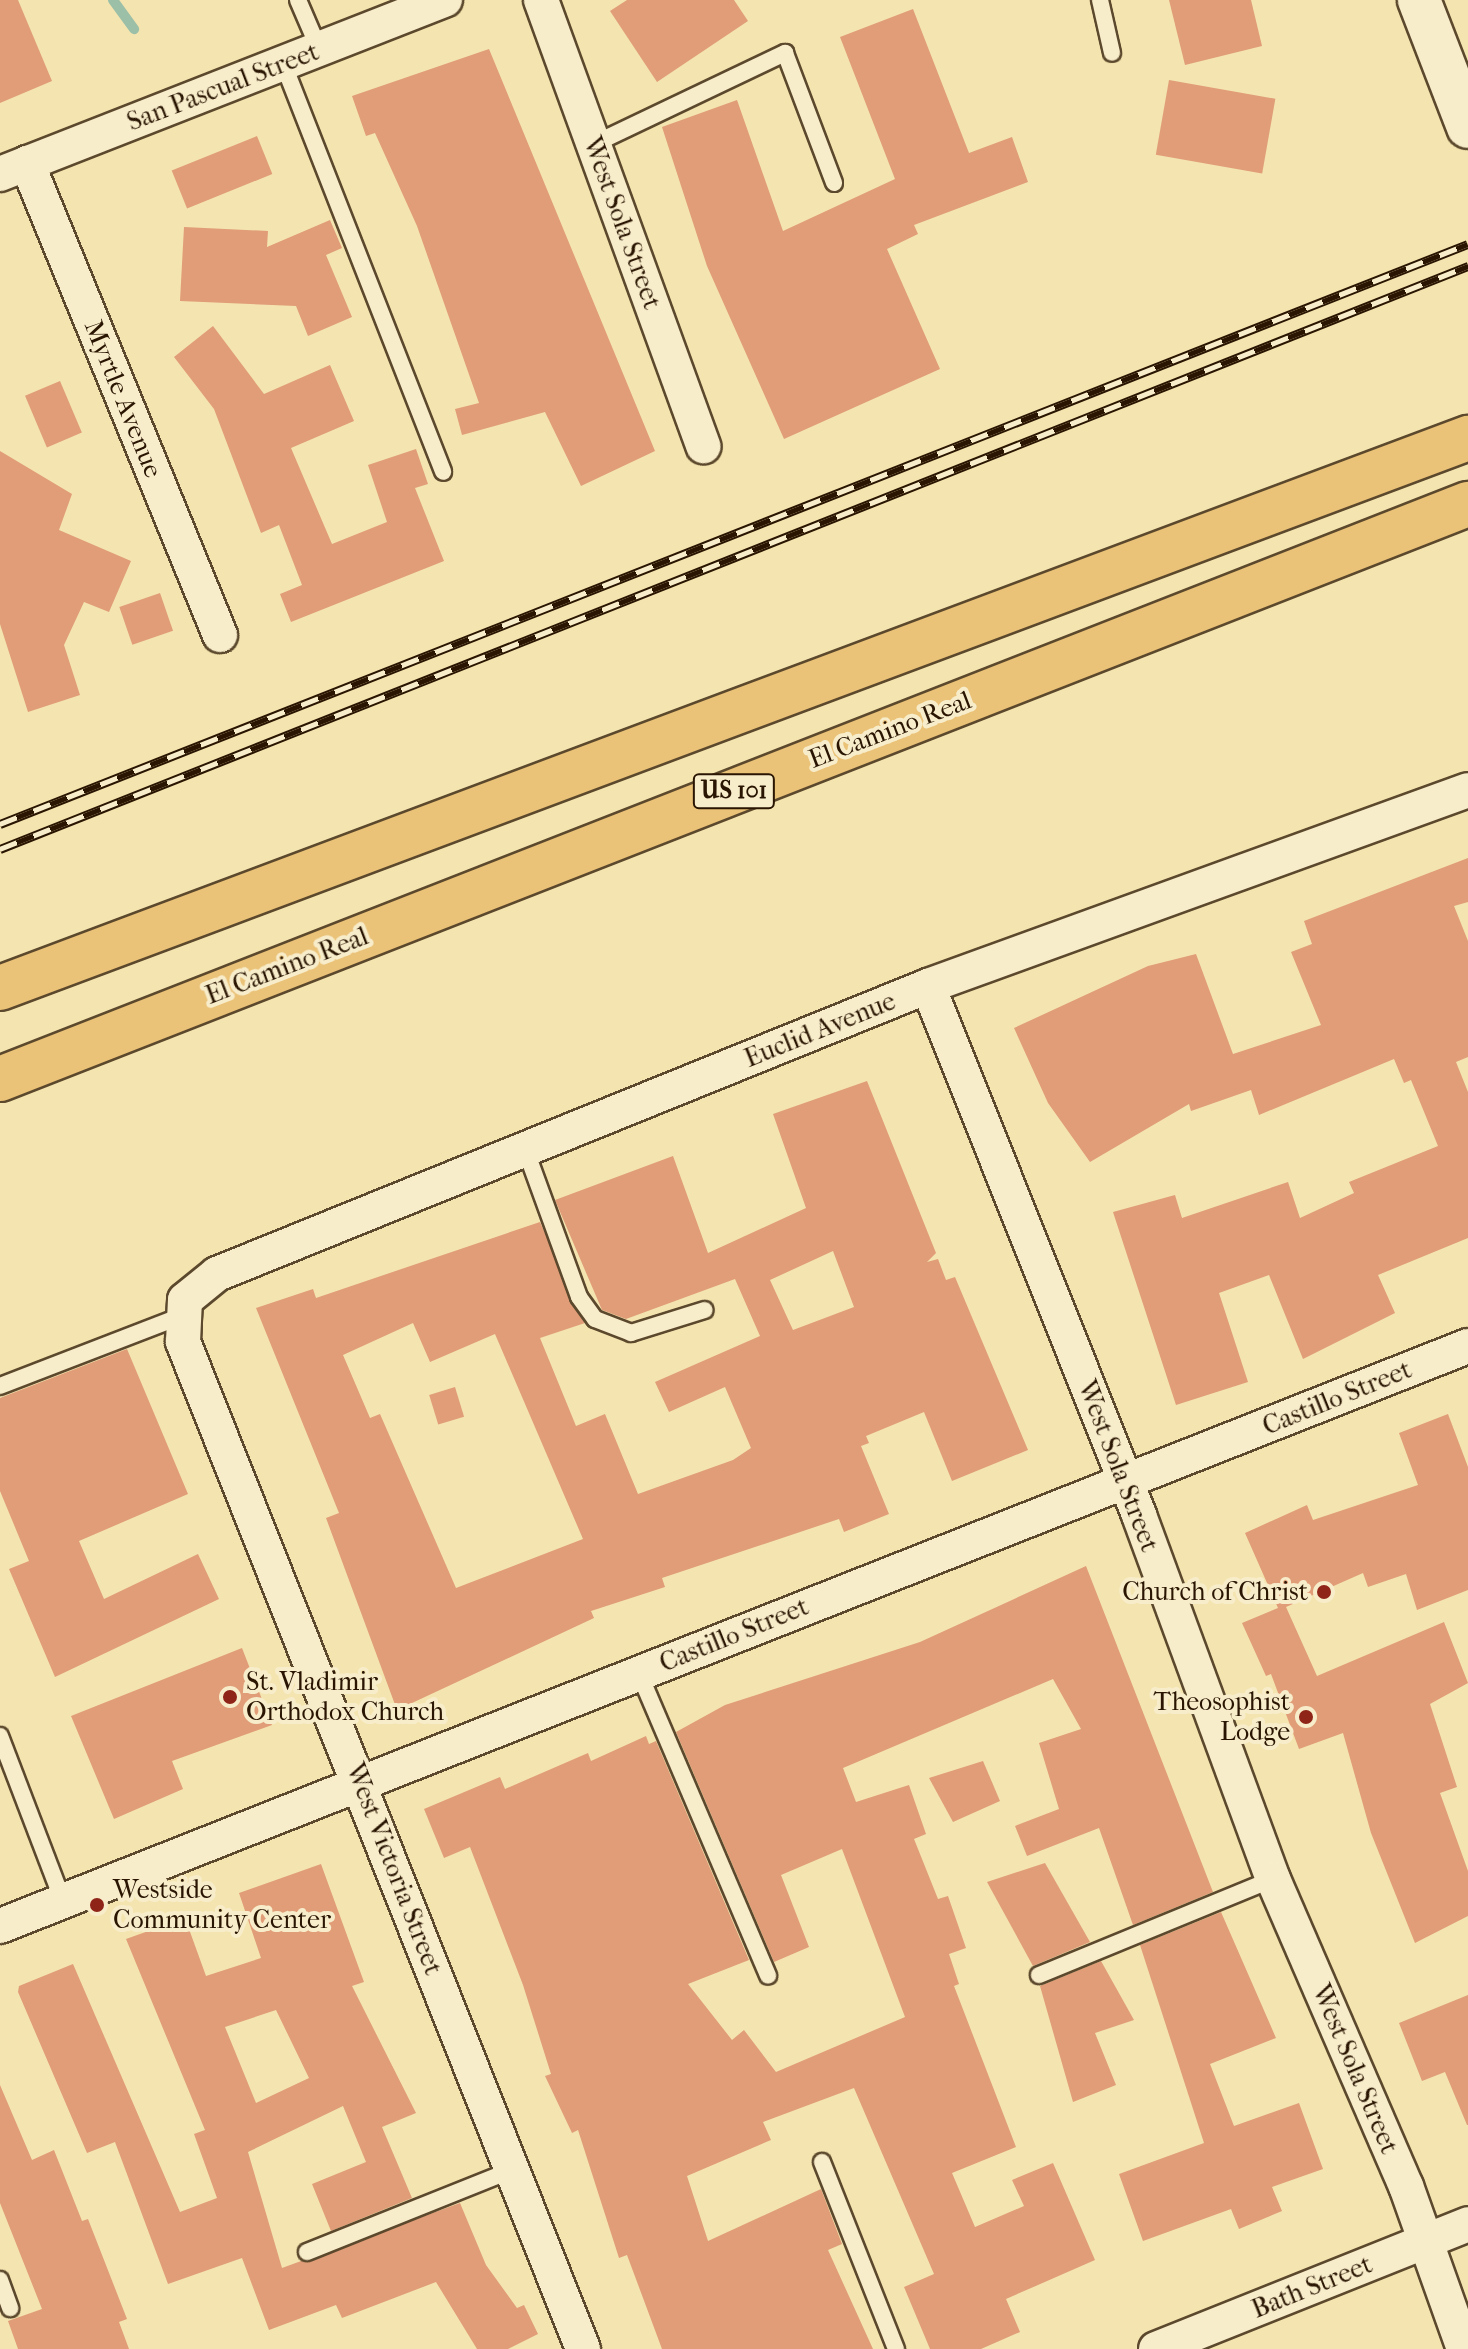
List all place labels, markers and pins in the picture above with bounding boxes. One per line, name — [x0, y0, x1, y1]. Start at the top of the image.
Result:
place label: Church of Christ — [1122, 1576, 1308, 1608]
marker: Church of Christ — [1315, 1583, 1333, 1601]
place label: St. Vladimir Orthodox Church — [246, 1666, 444, 1728]
place label: Theosophist Lodge — [1154, 1686, 1290, 1748]
marker: St. Vladimir Orthodox Church — [221, 1688, 239, 1706]
marker: Theosophist Lodge — [1297, 1708, 1315, 1726]
place label: Westside Community Center — [113, 1874, 331, 1936]
marker: Westside Community Center — [88, 1896, 106, 1914]

